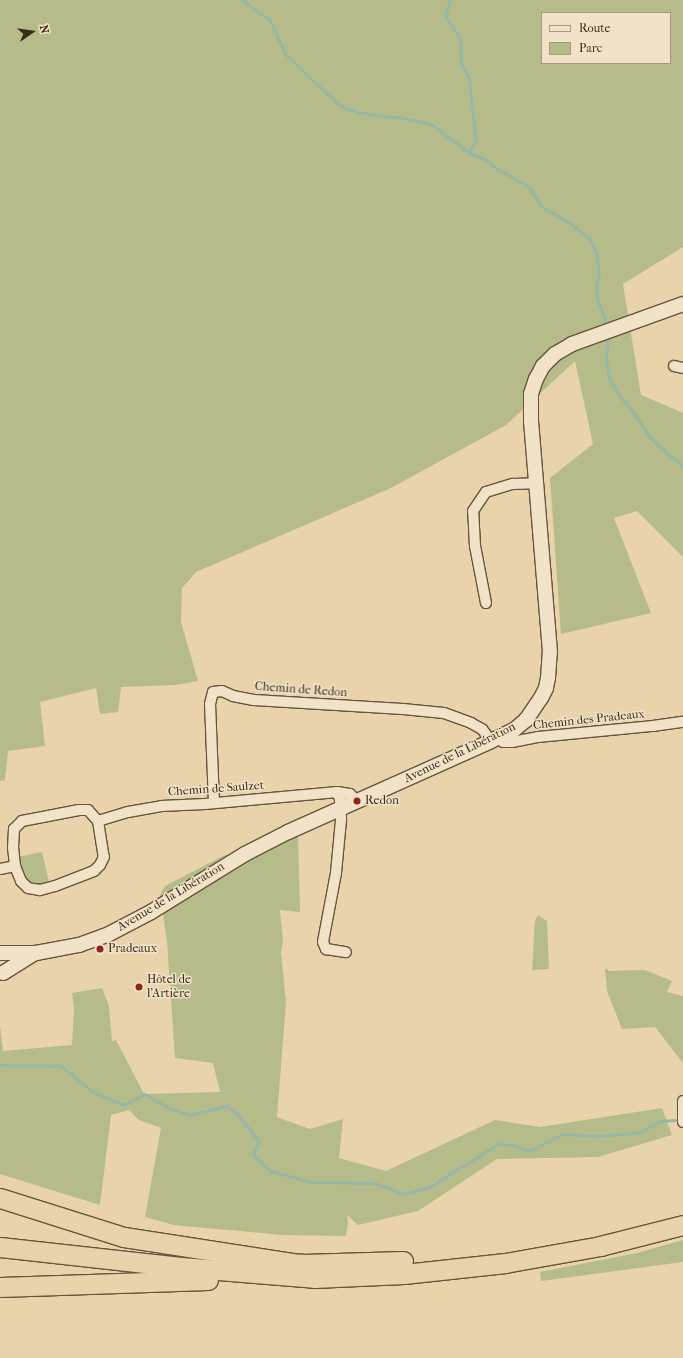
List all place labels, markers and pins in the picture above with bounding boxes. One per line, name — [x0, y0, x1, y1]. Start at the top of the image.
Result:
place label: Redon — [365, 794, 399, 808]
marker: Redon — [352, 796, 362, 806]
place label: Pradeaux — [108, 942, 157, 956]
marker: Pradeaux — [95, 944, 105, 954]
place label: Hôtel de l'Artière — [147, 973, 191, 1001]
marker: Hôtel de l'Artière — [134, 982, 144, 992]

